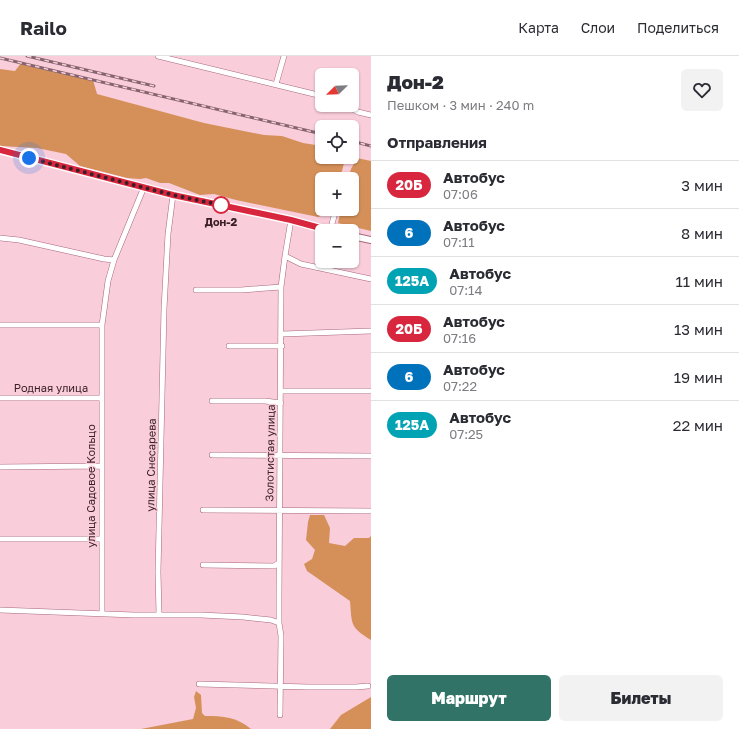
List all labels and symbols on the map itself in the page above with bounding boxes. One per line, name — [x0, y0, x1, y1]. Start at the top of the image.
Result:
north arrow — [315, 68, 359, 112]
your location — [19, 148, 39, 168]
marker: Дон-2 — [212, 196, 230, 214]
place label: Дон-2 — [205, 215, 238, 228]
street label: Родная улица — [14, 381, 88, 394]
street label: Золотистая улица — [262, 404, 277, 502]
street label: улица Снесарева — [143, 418, 158, 512]
street label: улица Садовое Кольцо — [84, 424, 97, 548]

